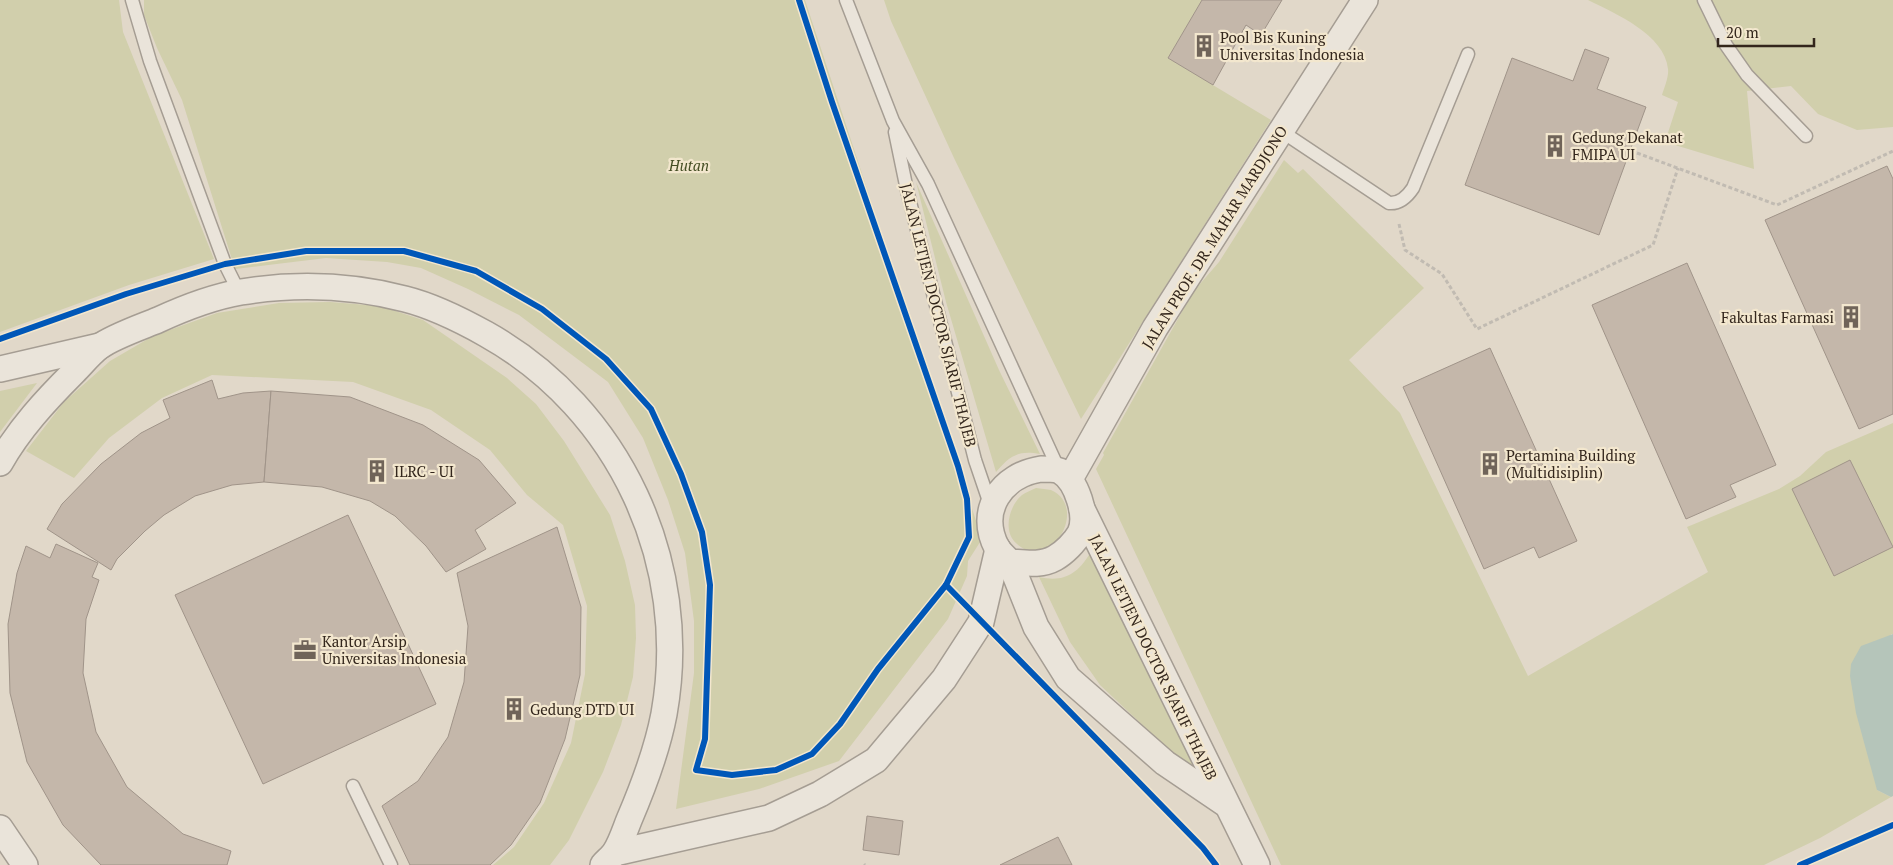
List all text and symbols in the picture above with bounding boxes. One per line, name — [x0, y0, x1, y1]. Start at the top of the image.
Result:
scale bar — [1718, 15, 1814, 47]
text: 20 m — [1726, 22, 1759, 42]
place label: Pool Bis Kuning Universitas Indonesia — [1220, 27, 1365, 64]
building icon: Pool Bis Kuning Universitas Indonesia — [1191, 33, 1217, 59]
street label: JALAN PROF. DR. MAHAR MARDJONO — [1137, 122, 1291, 352]
place label: Gedung Dekanat FMIPA UI — [1572, 127, 1683, 164]
building icon: Gedung Dekanat FMIPA UI — [1542, 133, 1568, 159]
park label: Hutan — [668, 155, 709, 175]
street label: JALAN LETJEN DOCTOR SJARIF THAJEB — [897, 181, 981, 449]
building icon: Fakultas Farmasi — [1838, 304, 1864, 330]
place label: Fakultas Farmasi — [1721, 307, 1834, 327]
place label: Pertamina Building (Multidisiplin) — [1506, 445, 1636, 482]
building icon: Pertamina Building (Multidisiplin) — [1477, 451, 1503, 477]
building icon: ILRC - UI — [364, 458, 390, 484]
place label: ILRC - UI — [394, 461, 454, 481]
street label: JALAN LETJEN DOCTOR SJARIF THAJEB — [1086, 531, 1222, 783]
place label: Kantor Arsip Universitas Indonesia — [322, 631, 467, 668]
office icon: Kantor Arsip Universitas Indonesia — [292, 637, 318, 663]
building icon: Gedung DTD UI — [501, 696, 527, 722]
place label: Gedung DTD UI — [530, 699, 634, 719]

